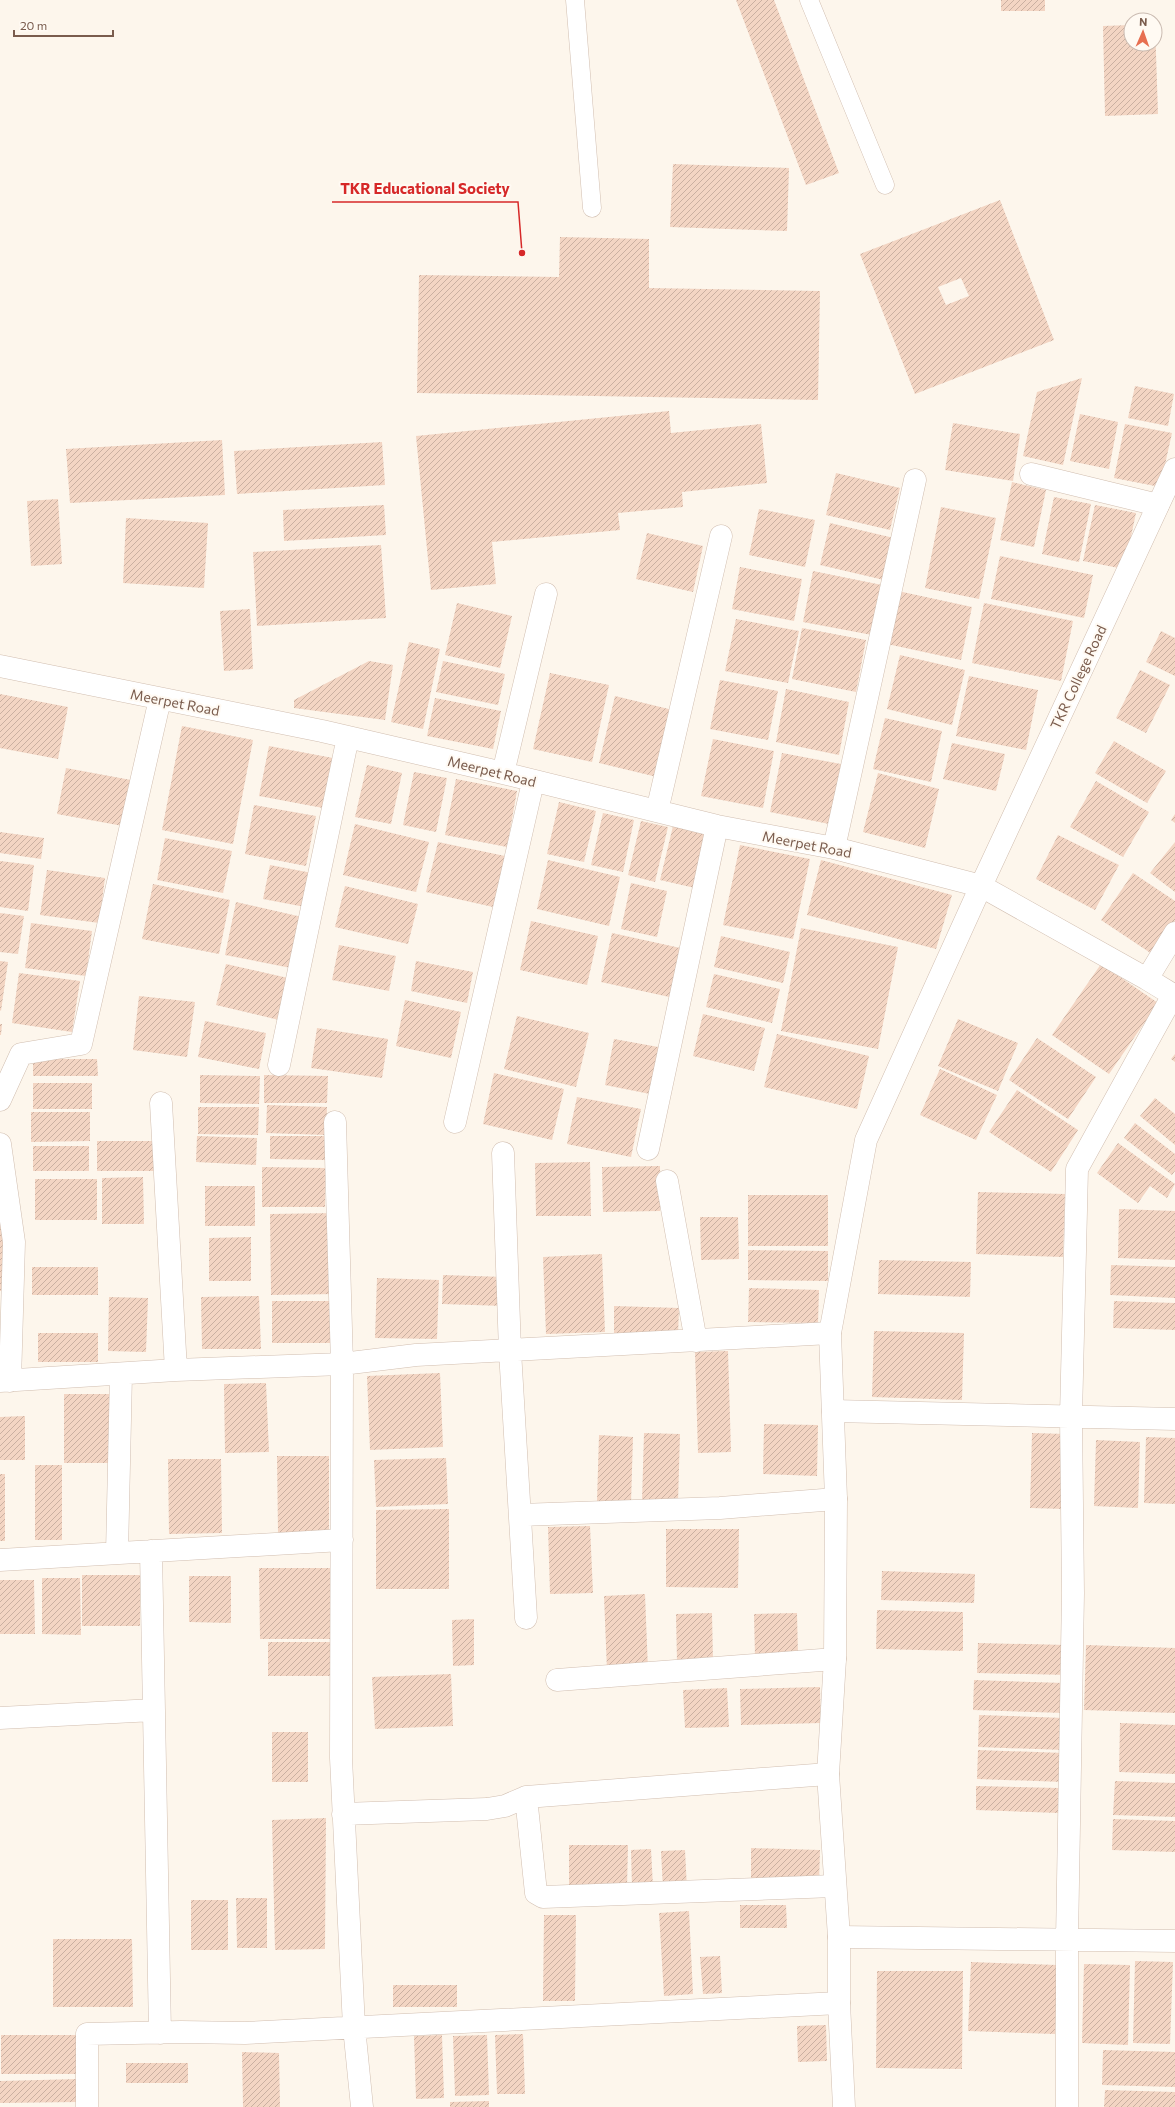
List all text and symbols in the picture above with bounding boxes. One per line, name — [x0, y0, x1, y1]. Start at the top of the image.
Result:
scale bar — [14, 12, 113, 38]
north arrow — [1123, 12, 1163, 52]
text: N — [1139, 15, 1148, 28]
text: 20 m — [20, 18, 47, 32]
callout: TKR Educational Society — [332, 175, 518, 202]
text: TKR Educational Society — [340, 179, 511, 197]
street label: TKR College Road — [1046, 622, 1110, 732]
street label: Meerpet Road — [129, 685, 221, 719]
street label: Meerpet Road — [446, 752, 538, 790]
street label: Meerpet Road — [761, 827, 853, 861]

